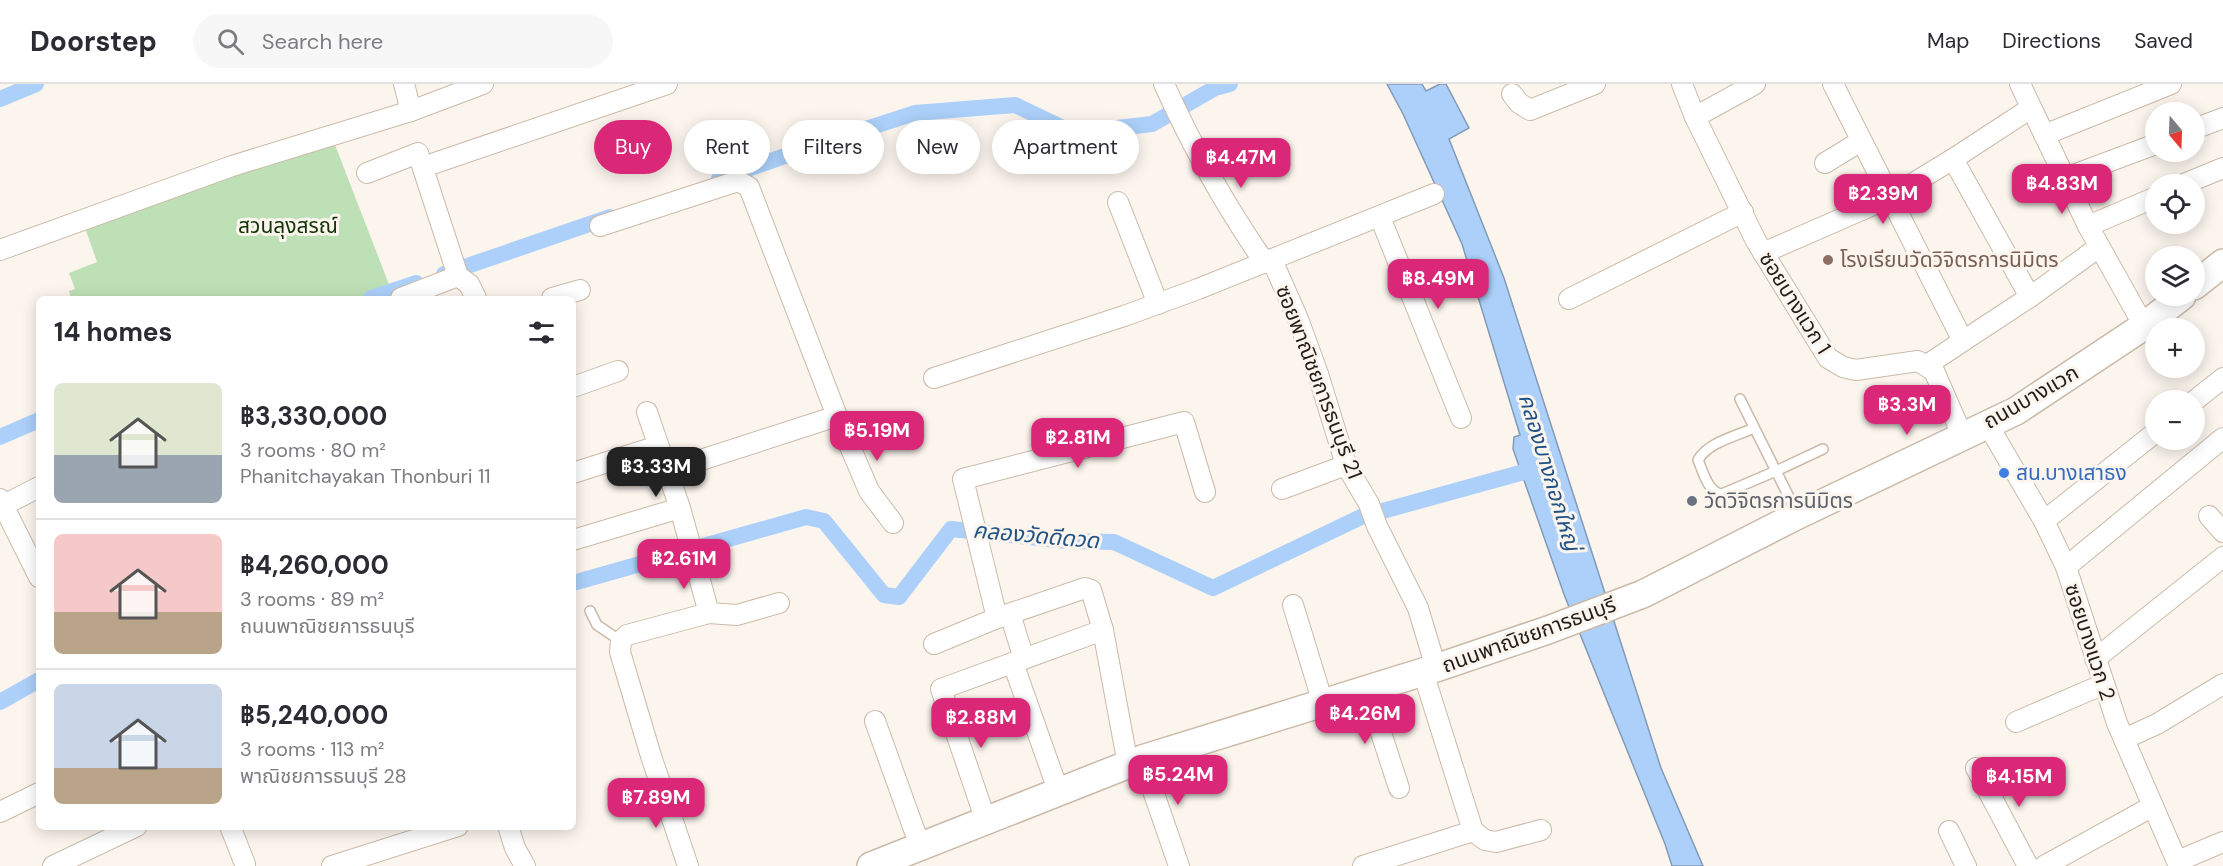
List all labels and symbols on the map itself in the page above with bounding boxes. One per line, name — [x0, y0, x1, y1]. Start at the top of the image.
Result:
north arrow — [2145, 102, 2205, 162]
pin: ฿4.47M — [1192, 138, 1290, 189]
pin: ฿4.83M — [2013, 164, 2111, 215]
pin: ฿2.39M — [1834, 174, 1932, 225]
park label: สวนลุงสรณ์ — [238, 212, 338, 240]
place label: โรงเรียนวัดวิจิตรการนิมิตร — [1840, 246, 2058, 274]
street label: ซอยบางแวก 1 — [1753, 247, 1837, 359]
marker: โรงเรียนวัดวิจิตรการนิมิตร — [1821, 253, 1835, 267]
pin: ฿8.49M — [1389, 259, 1487, 310]
street label: ซอยพาณิชยการธนบุรี 21 — [1269, 281, 1369, 483]
street label: ถนนบางแวก — [1978, 358, 2084, 436]
pin: ฿3.3M — [1865, 385, 1949, 436]
water label: คลองบางกอกใหญ่ — [1512, 390, 1588, 557]
pin: ฿5.19M — [828, 411, 926, 462]
pin: ฿2.81M — [1029, 418, 1127, 469]
pin: ฿3.33M — [607, 447, 705, 498]
place label: สน.บางเสาธง — [2016, 459, 2127, 487]
marker: สน.บางเสาธง — [1997, 466, 2011, 480]
place label: วัดวิจิตรการนิมิตร — [1704, 487, 1853, 515]
marker: วัดวิจิตรการนิมิตร — [1685, 494, 1699, 508]
water label: คลองวัดดีดวด — [972, 516, 1102, 556]
pin: ฿2.61M — [635, 539, 733, 590]
street label: ซอยบางแวก 2 — [2058, 580, 2122, 704]
street label: ถนนพาณิชยการธนบุรี — [1438, 591, 1620, 679]
pin: ฿4.26M — [1316, 694, 1414, 745]
pin: ฿2.88M — [932, 698, 1030, 749]
pin: ฿5.24M — [1129, 755, 1227, 806]
pin: ฿4.15M — [1970, 757, 2068, 808]
pin: ฿7.89M — [607, 778, 705, 829]

